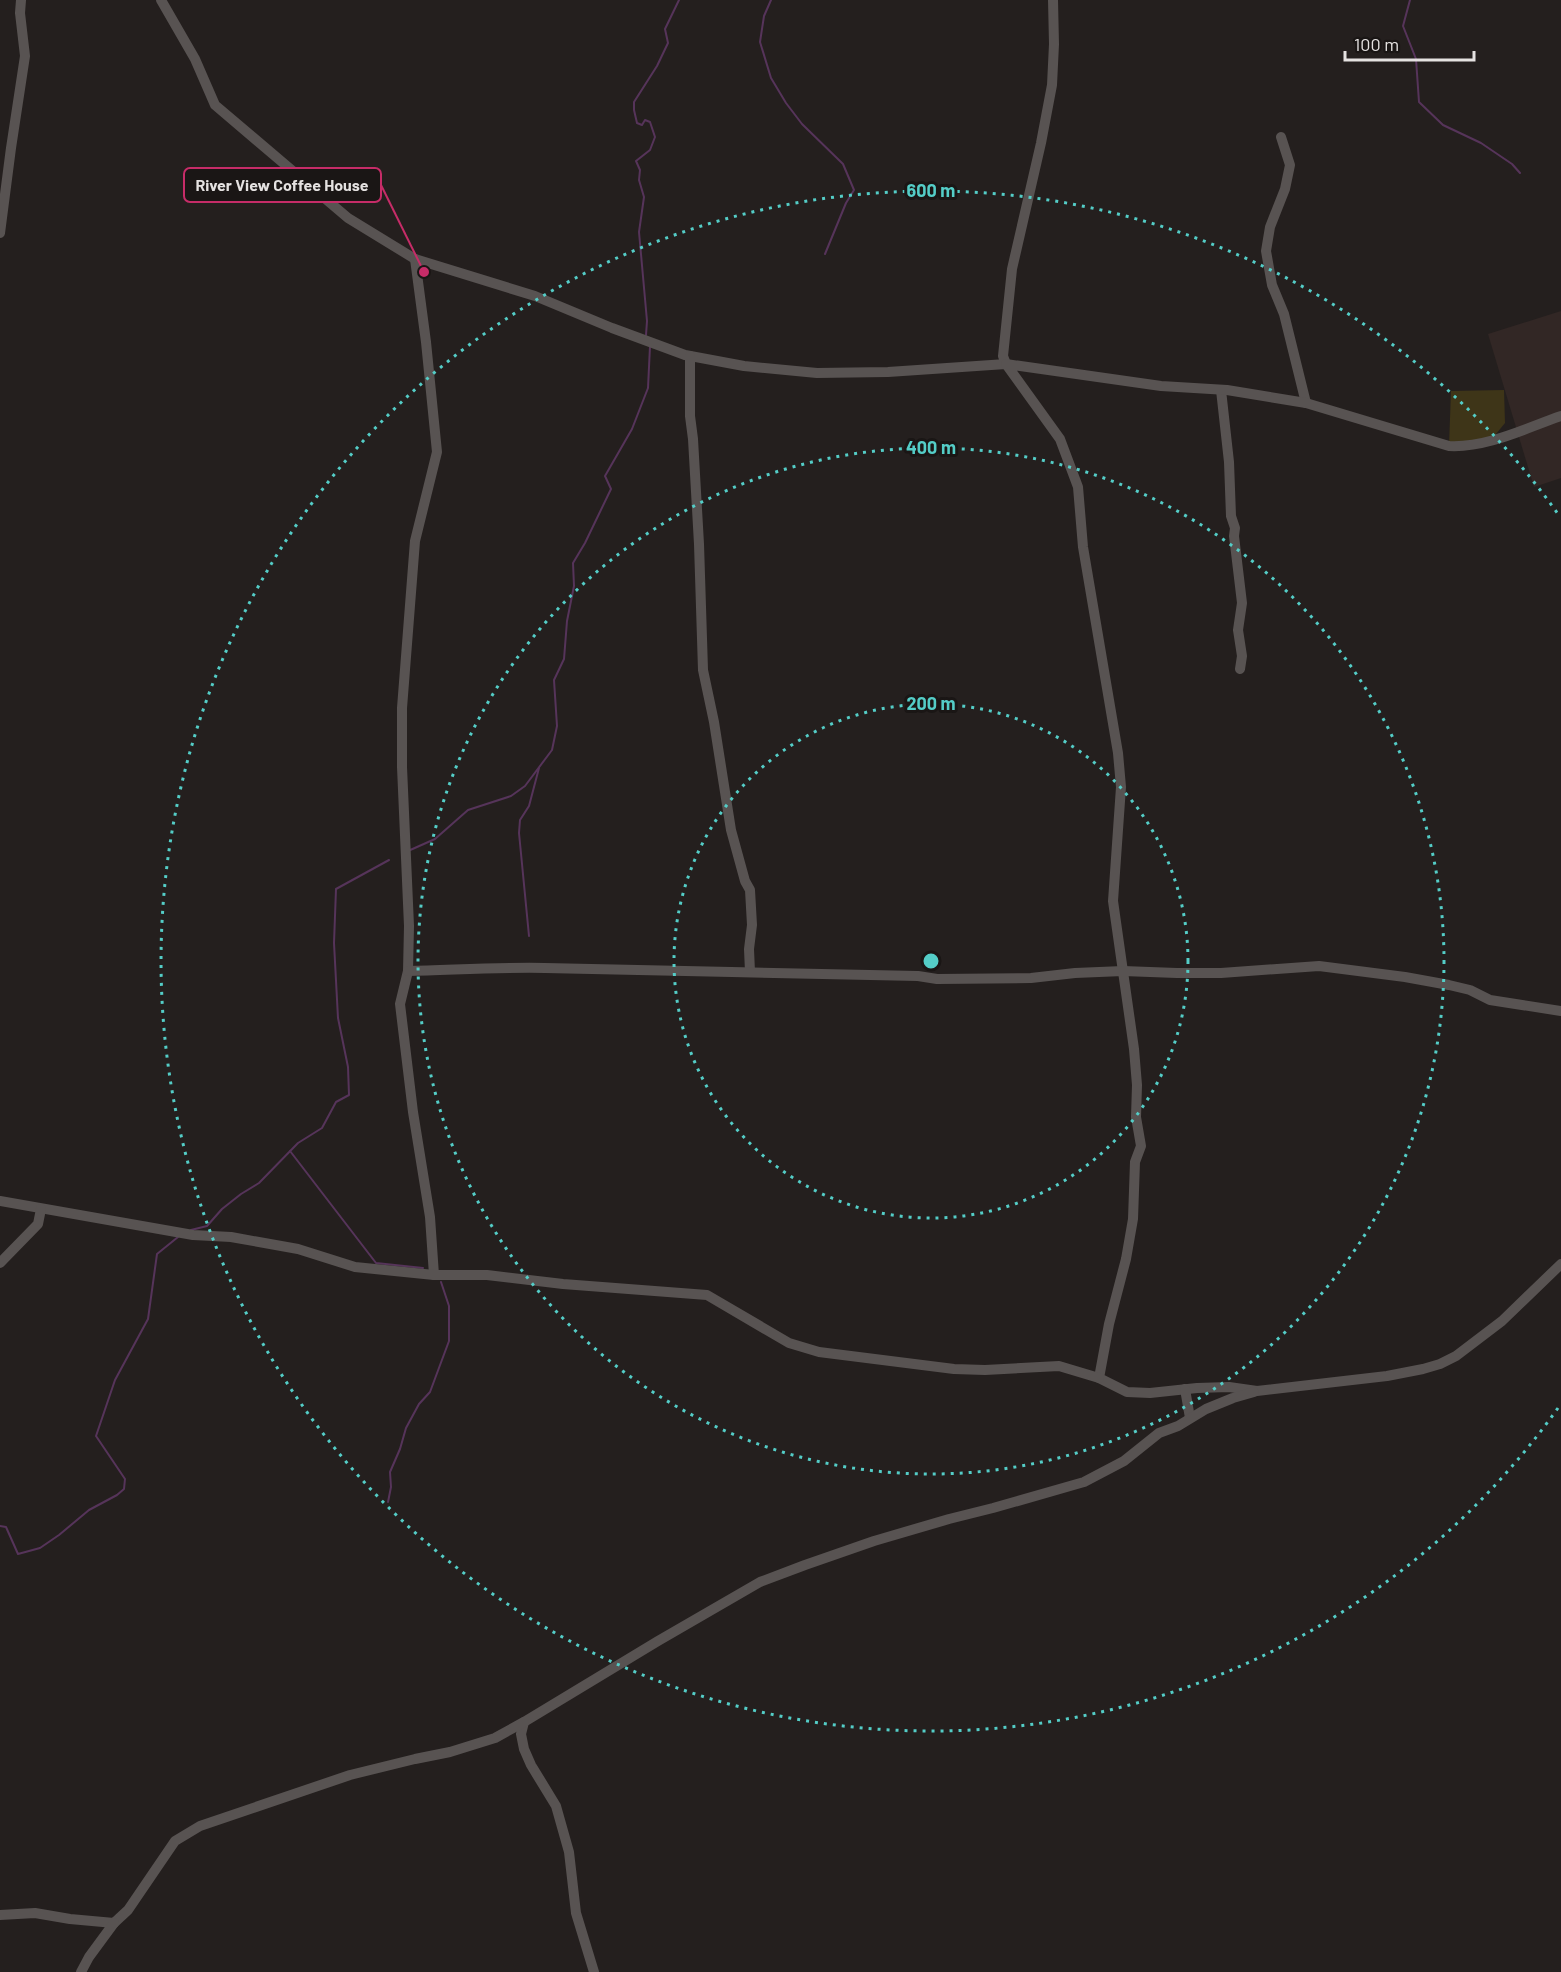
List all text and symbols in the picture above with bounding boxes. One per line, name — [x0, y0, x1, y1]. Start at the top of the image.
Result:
scale bar — [1345, 24, 1474, 62]
text: 100 m — [1354, 33, 1399, 55]
callout: River View Coffee House — [184, 168, 381, 202]
text: River View Coffee House — [195, 175, 369, 194]
text: 600 m — [907, 179, 955, 201]
text: 400 m — [906, 436, 956, 458]
text: 200 m — [906, 692, 956, 714]
centre of rings — [921, 951, 941, 971]

